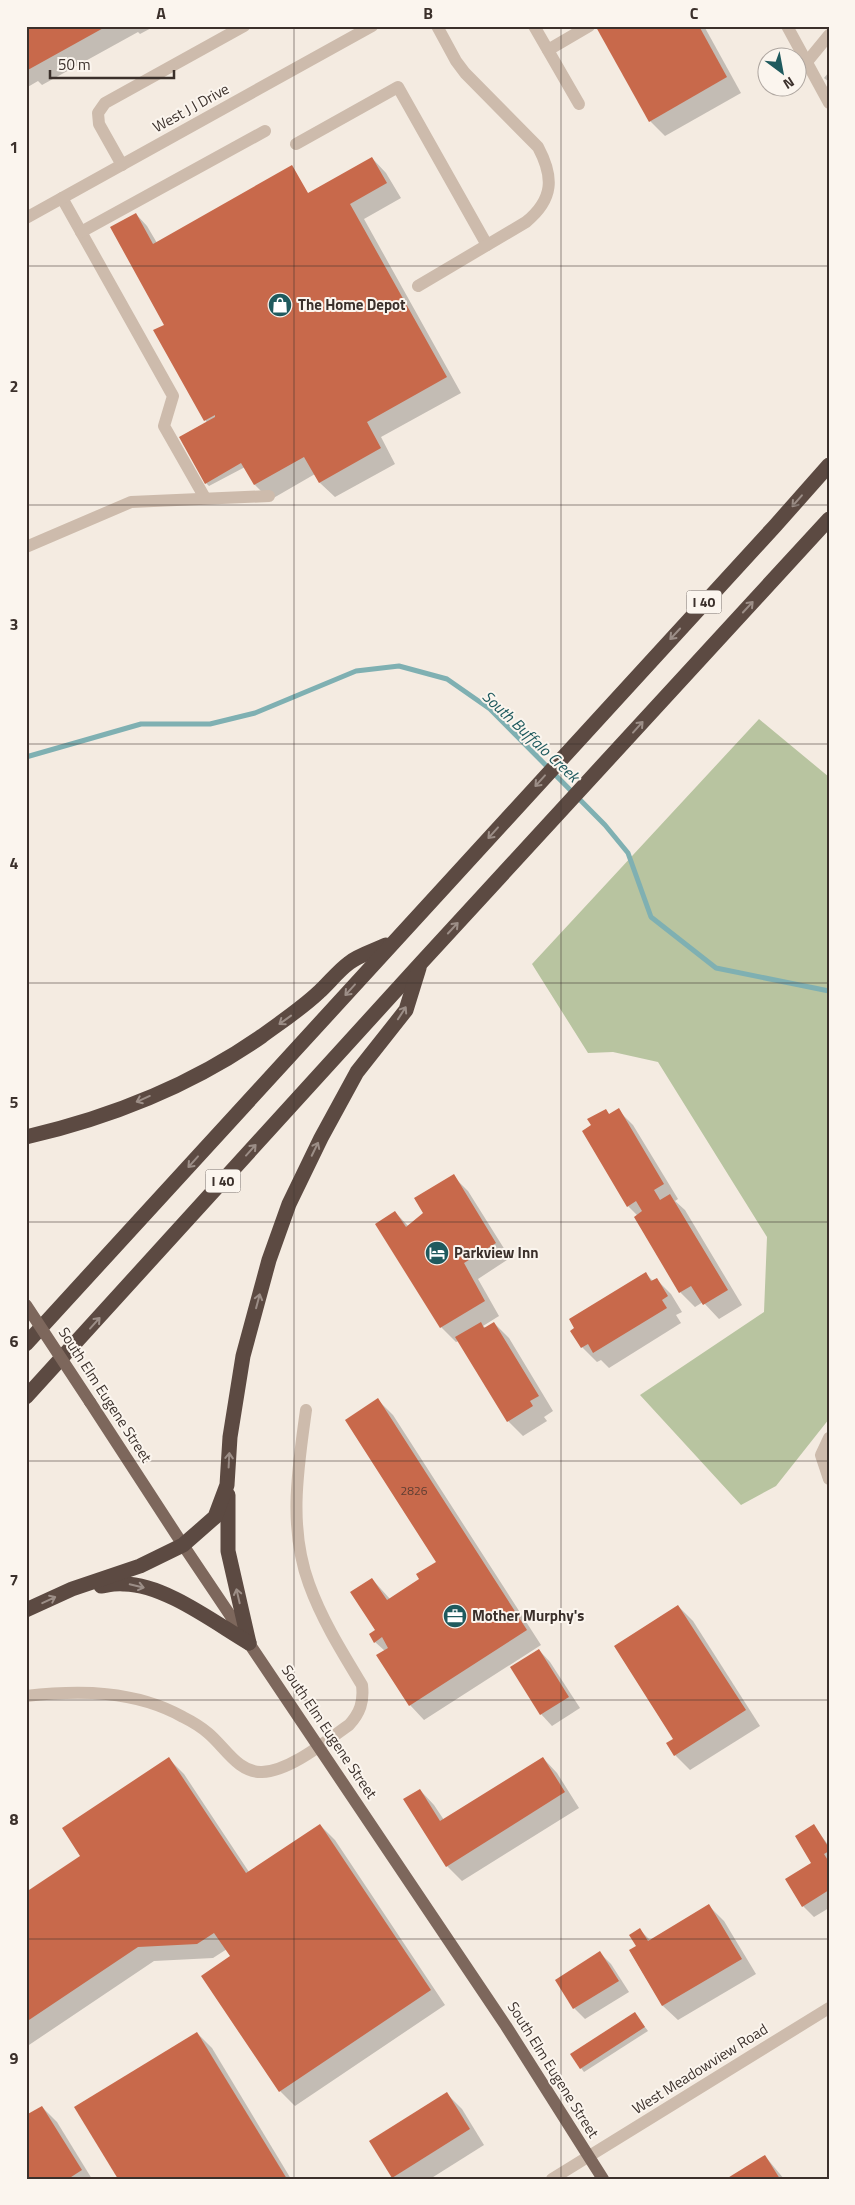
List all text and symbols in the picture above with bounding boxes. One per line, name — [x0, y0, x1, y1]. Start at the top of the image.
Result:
text: A — [156, 1, 166, 25]
text: B — [423, 1, 433, 25]
text: C — [690, 1, 699, 25]
scale bar — [50, 48, 174, 80]
north arrow — [758, 48, 808, 98]
text: 50 m — [58, 53, 91, 76]
text: N — [779, 72, 799, 95]
street label: West J J Drive — [148, 77, 233, 138]
text: 1 — [10, 135, 18, 159]
shop icon: The Home Depot — [267, 292, 293, 318]
place label: The Home Depot — [298, 293, 406, 316]
text: 2 — [10, 374, 18, 398]
one-way arrow — [791, 495, 802, 508]
road number: I 40 — [686, 590, 722, 614]
one-way arrow — [741, 601, 753, 614]
text: 3 — [10, 612, 18, 636]
one-way arrow — [669, 628, 681, 640]
water label: South Buffalo Creek — [477, 685, 586, 789]
one-way arrow — [632, 720, 643, 733]
one-way arrow — [535, 775, 546, 788]
one-way arrow — [487, 827, 499, 840]
text: 4 — [10, 851, 19, 875]
one-way arrow — [447, 922, 459, 935]
one-way arrow — [344, 983, 355, 996]
one-way arrow — [397, 1006, 408, 1020]
one-way arrow — [278, 1015, 292, 1025]
text: 5 — [10, 1090, 19, 1114]
one-way arrow — [136, 1095, 151, 1105]
one-way arrow — [311, 1142, 321, 1157]
one-way arrow — [245, 1144, 257, 1157]
one-way arrow — [187, 1155, 199, 1168]
road number: I 40 — [206, 1170, 240, 1192]
hotel icon: Parkview Inn — [424, 1240, 450, 1266]
place label: Parkview Inn — [454, 1241, 538, 1264]
one-way arrow — [253, 1293, 263, 1309]
one-way arrow — [89, 1316, 101, 1329]
street label: South Elm Eugene Street — [53, 1323, 158, 1468]
text: 6 — [10, 1329, 19, 1353]
one-way arrow — [224, 1453, 233, 1469]
house number: 2826 — [401, 1481, 428, 1500]
text: 7 — [10, 1568, 18, 1592]
one-way arrow — [129, 1582, 145, 1591]
one-way arrow — [233, 1588, 242, 1604]
one-way arrow — [41, 1594, 56, 1604]
office icon: Mother Murphy's — [442, 1603, 468, 1629]
place label: Mother Murphy's — [472, 1604, 584, 1627]
street label: South Elm Eugene Street — [276, 1660, 383, 1804]
text: 8 — [10, 1807, 19, 1831]
street label: South Elm Eugene Street — [502, 1997, 605, 2143]
street label: West Meadowview Road — [627, 2017, 772, 2120]
text: 9 — [10, 2046, 19, 2070]

